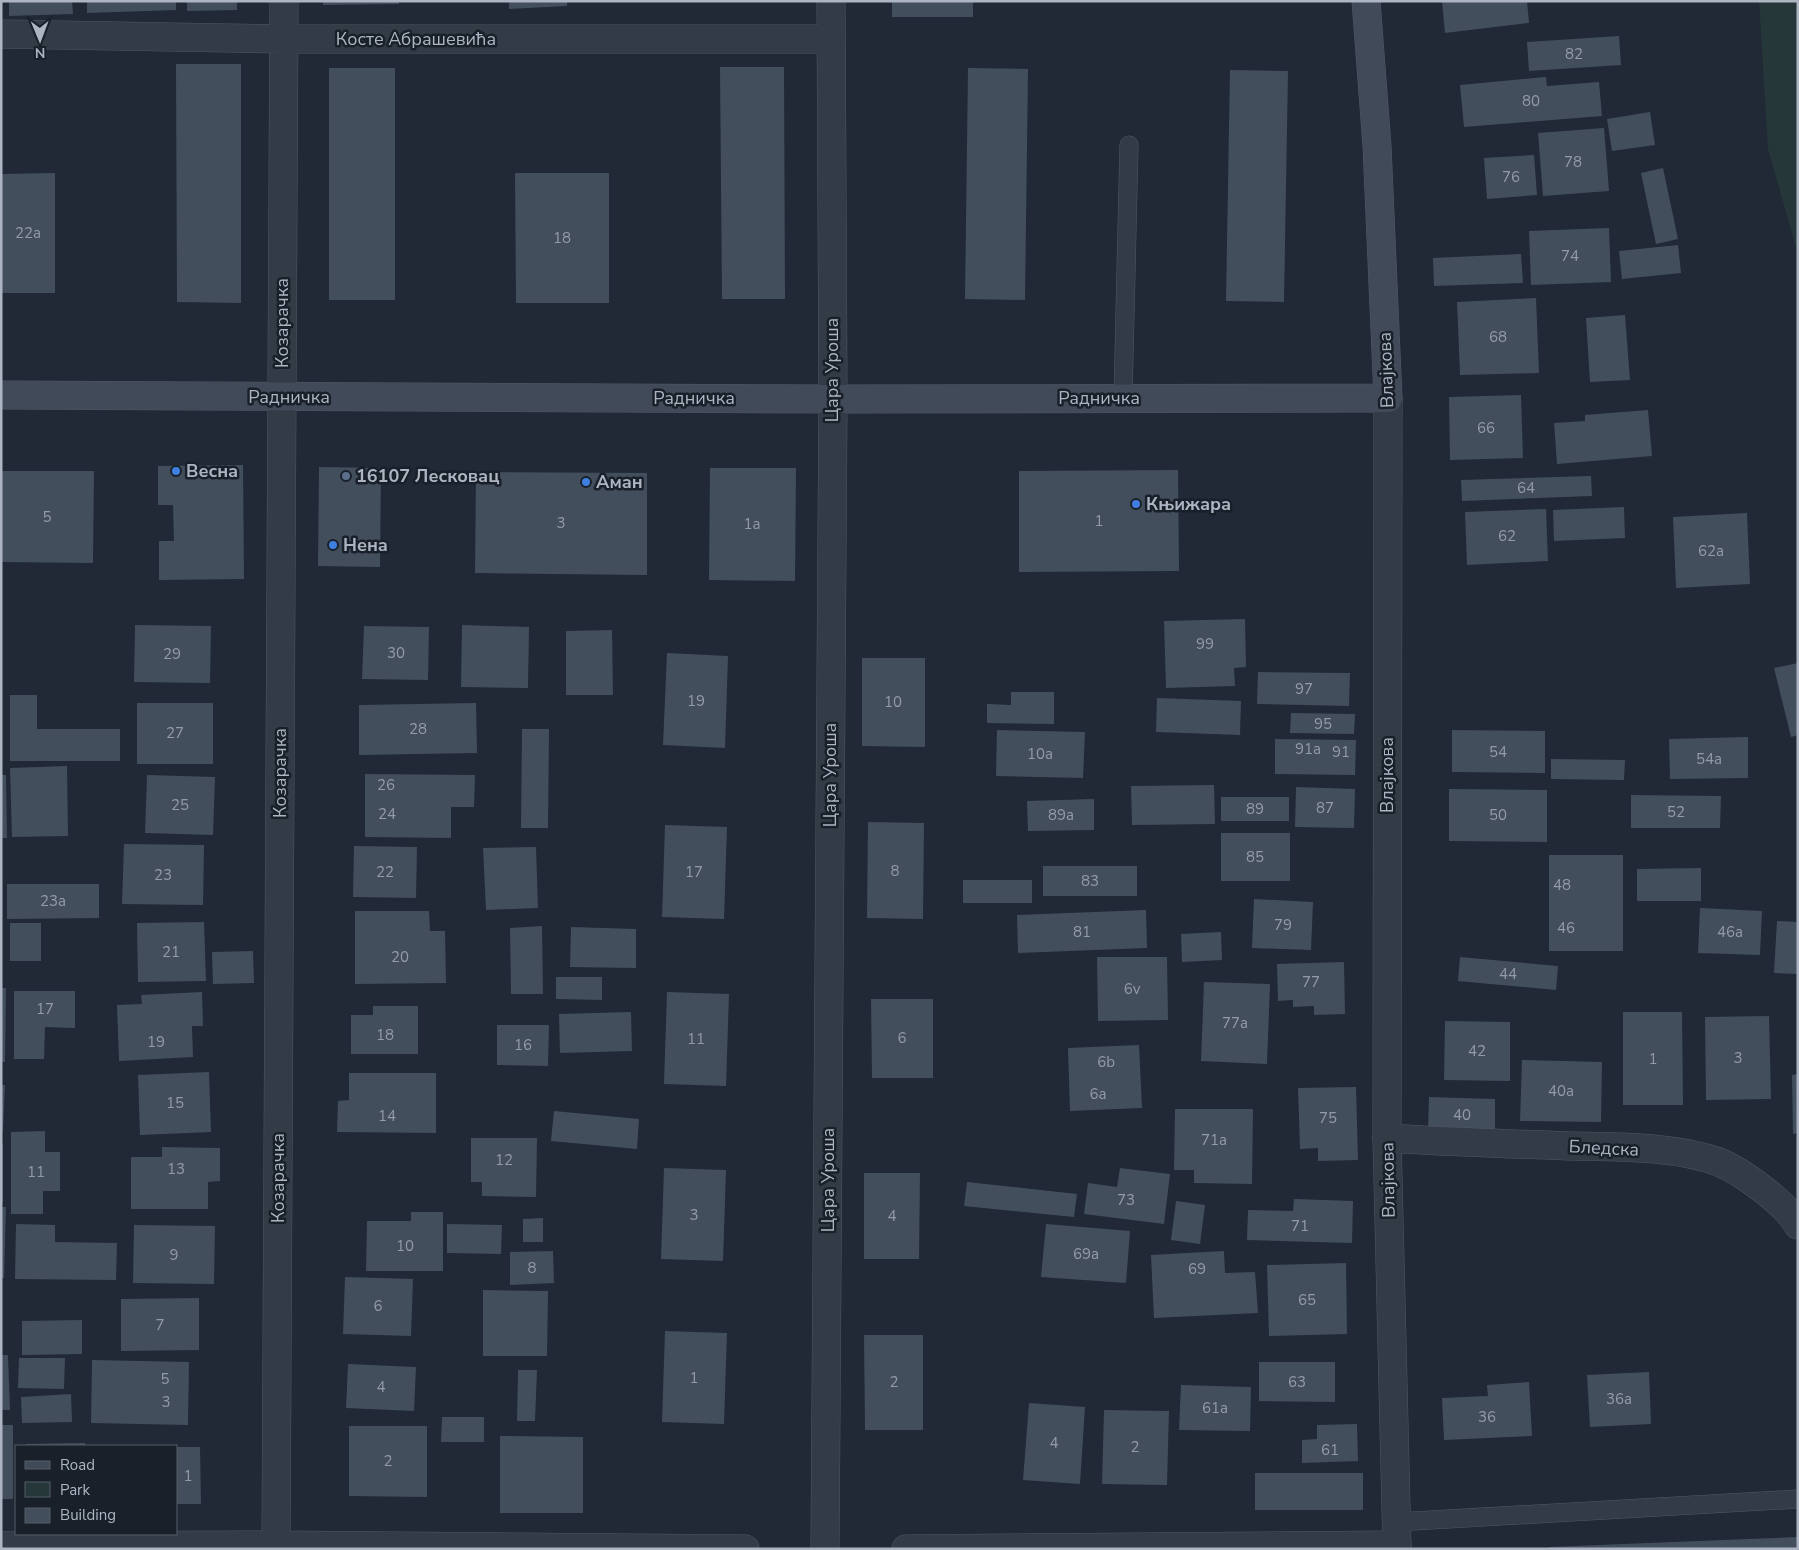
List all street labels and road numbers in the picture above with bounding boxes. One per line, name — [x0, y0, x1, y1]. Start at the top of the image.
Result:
street label: Косте Абрашевића — [336, 27, 496, 51]
street label: Козарачка — [270, 278, 294, 368]
street label: Цара Уроша — [820, 318, 844, 422]
street label: Влајкова — [1373, 332, 1399, 408]
street label: Радничка — [248, 385, 330, 409]
street label: Радничка — [653, 386, 735, 410]
street label: Радничка — [1058, 386, 1140, 410]
street label: Цара Уроша — [818, 723, 842, 827]
street label: Козарачка — [268, 728, 292, 818]
street label: Влајкова — [1375, 737, 1399, 813]
street label: Цара Уроша — [816, 1128, 840, 1232]
street label: Козарачка — [266, 1133, 290, 1223]
street label: Бледска — [1568, 1134, 1640, 1162]
street label: Влајкова — [1375, 1142, 1401, 1218]

